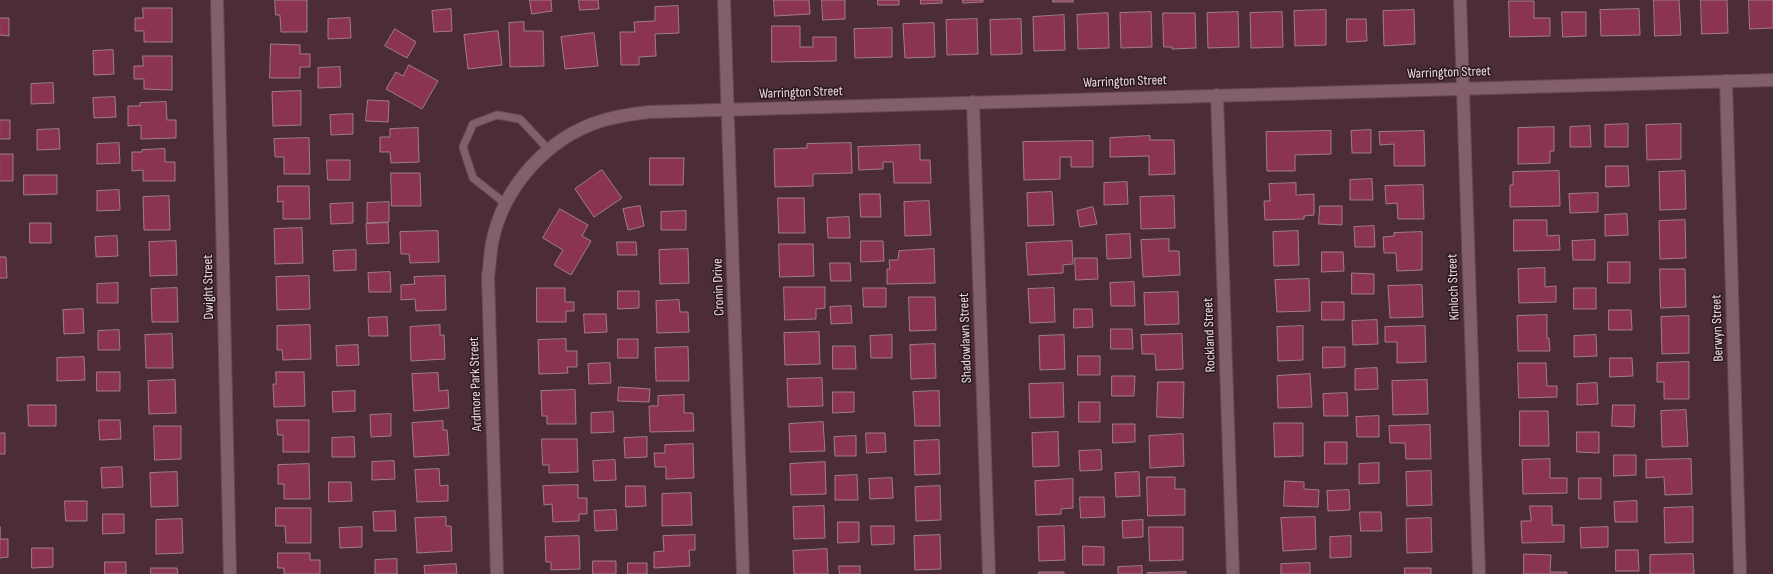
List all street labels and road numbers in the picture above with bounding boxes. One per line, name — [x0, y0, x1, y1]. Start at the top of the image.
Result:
street label: Warrington Street — [1407, 63, 1491, 83]
street label: Warrington Street — [1083, 72, 1167, 92]
street label: Warrington Street — [759, 83, 843, 103]
street label: Kinloch Street — [1444, 253, 1464, 321]
street label: Dwight Street — [200, 254, 218, 320]
street label: Cronin Drive — [710, 258, 728, 316]
street label: Shadowlawn Street — [956, 293, 976, 383]
street label: Berwyn Street — [1708, 294, 1728, 362]
street label: Rockland Street — [1200, 297, 1220, 373]
street label: Ardmore Park Street — [466, 336, 486, 432]

